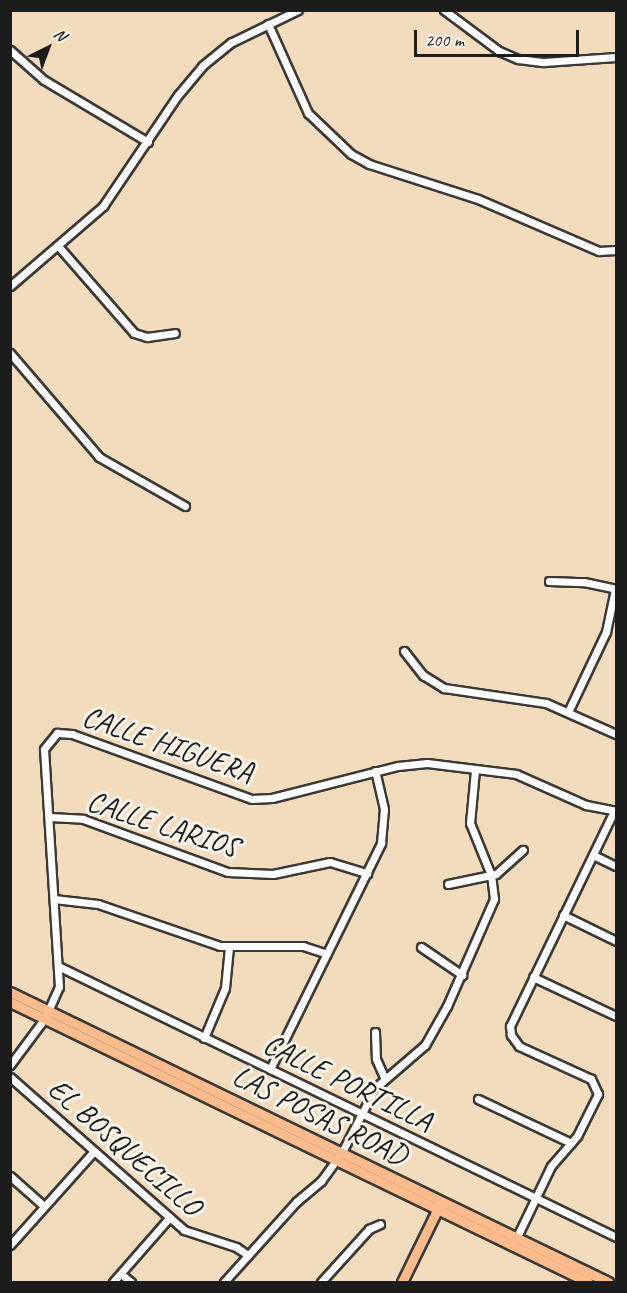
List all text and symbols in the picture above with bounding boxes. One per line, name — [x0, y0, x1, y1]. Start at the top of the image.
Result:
north arrow — [18, 18, 78, 78]
scale bar — [417, 18, 582, 56]
text: N — [50, 24, 70, 45]
text: 200 m — [425, 29, 464, 51]
street label: CALLE HIGUERA — [78, 698, 258, 790]
street label: CALLE LARIOS — [82, 783, 244, 865]
street label: CALLE PORTILLA — [258, 1026, 438, 1138]
street label: LAS POSAS ROAD — [227, 1057, 413, 1173]
street label: EL BOSQUECILLO — [42, 1071, 208, 1223]

